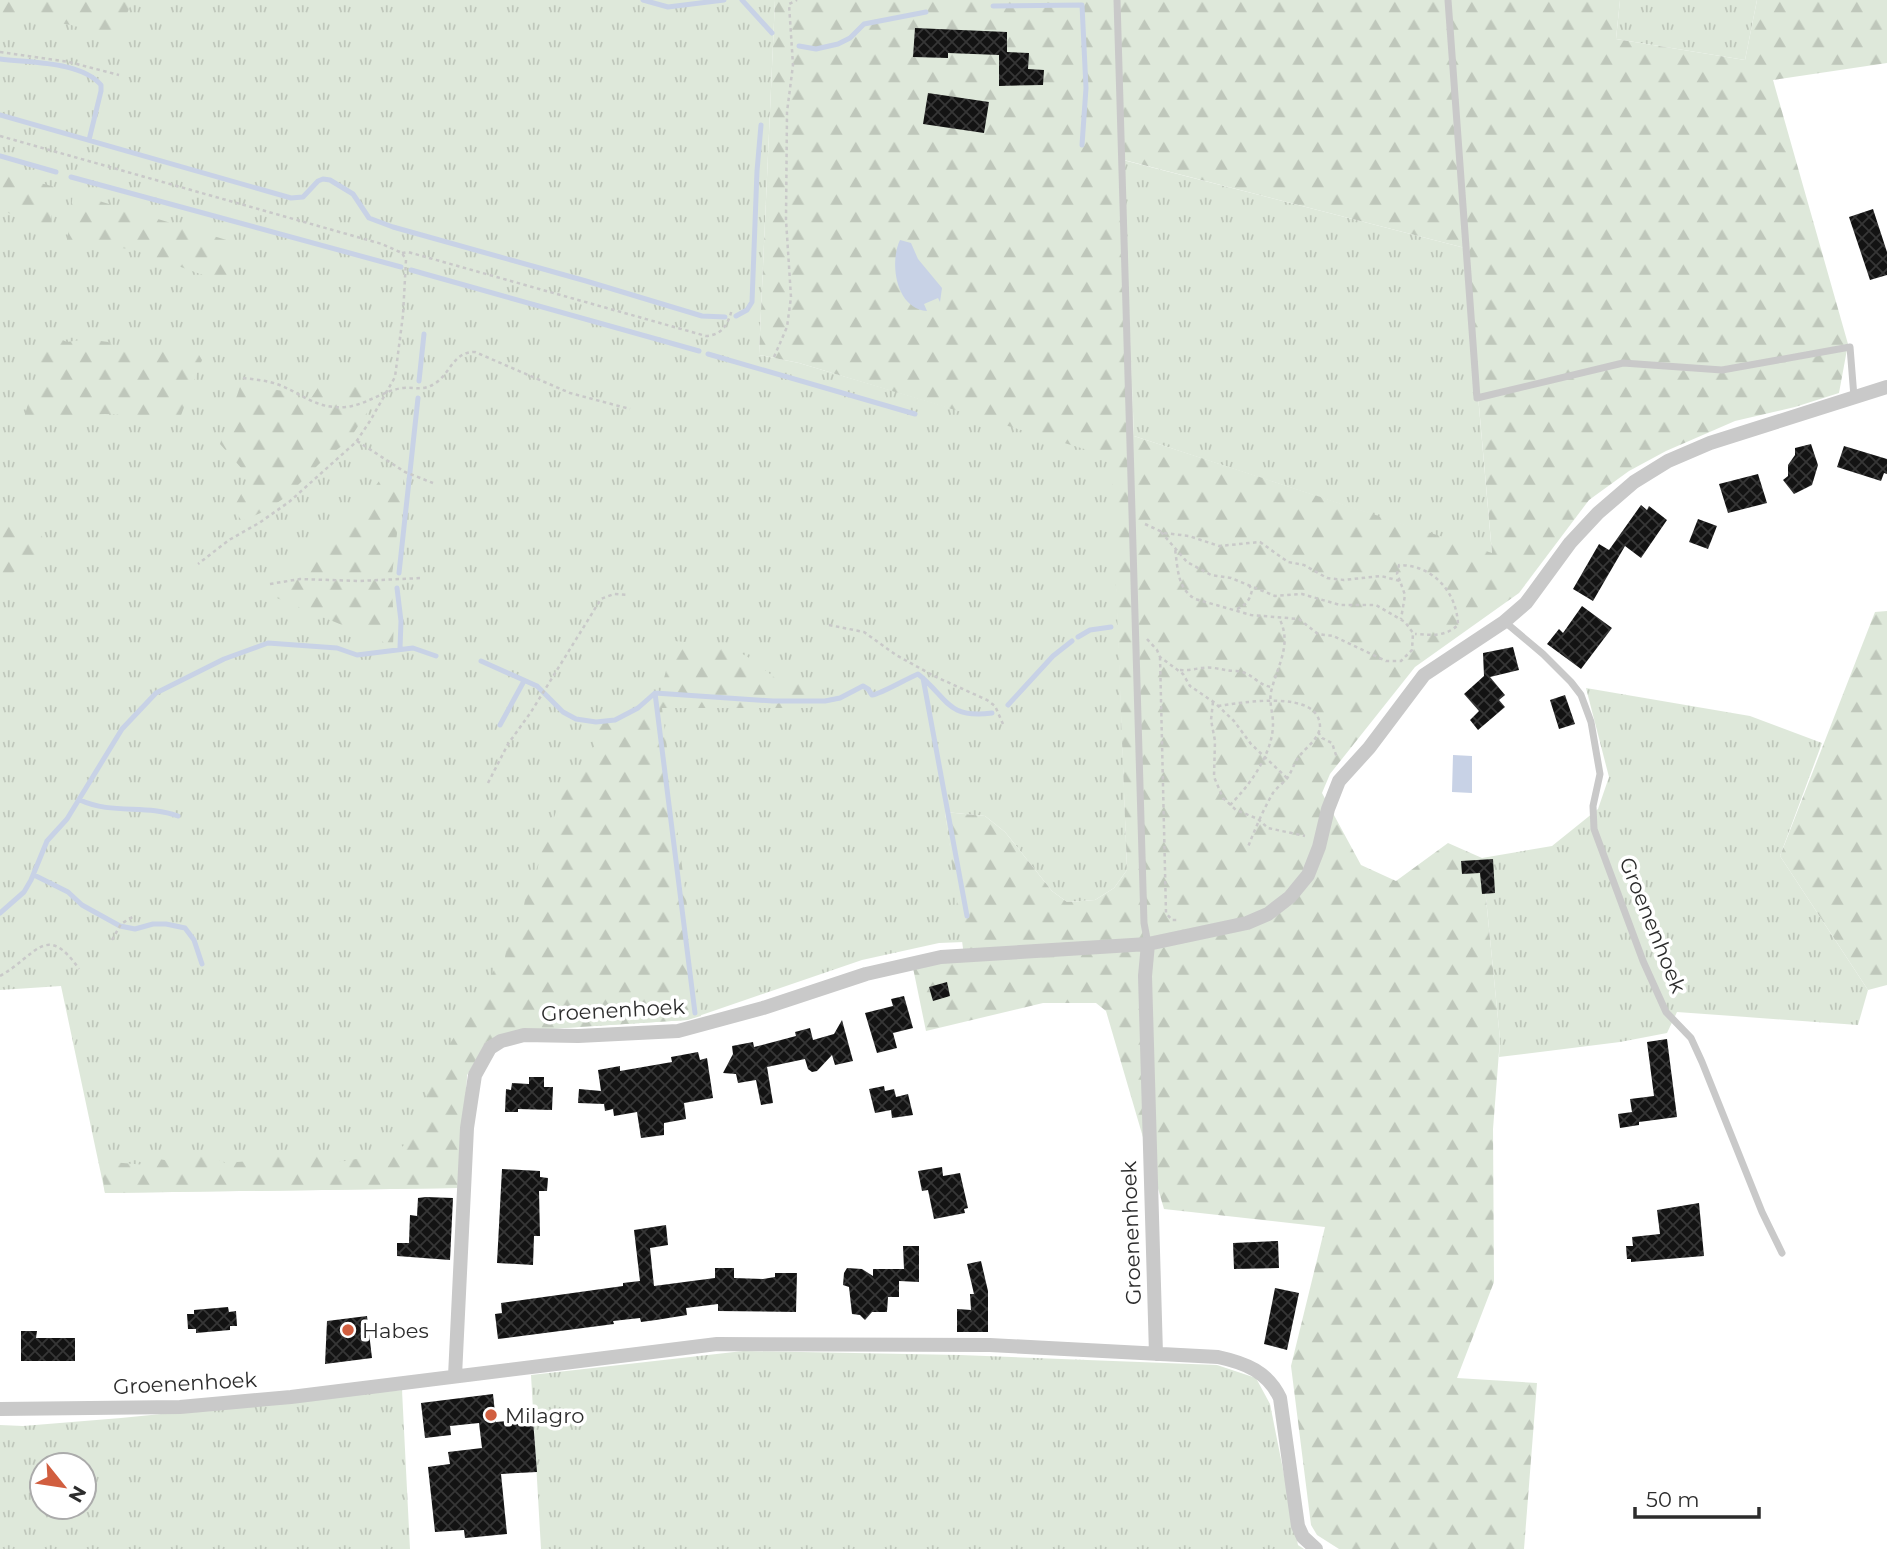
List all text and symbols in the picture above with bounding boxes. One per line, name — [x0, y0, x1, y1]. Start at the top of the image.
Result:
street label: Groenenhoek — [1614, 854, 1692, 997]
street label: Groenenhoek — [540, 994, 686, 1026]
street label: Groenenhoek — [1116, 1160, 1146, 1305]
place label: Habes — [362, 1318, 429, 1343]
marker: Habes — [340, 1322, 356, 1338]
street label: Groenenhoek — [112, 1367, 258, 1399]
place label: Milagro — [505, 1403, 584, 1428]
marker: Milagro — [483, 1407, 499, 1423]
north arrow — [28, 1451, 98, 1521]
scale bar — [1635, 1476, 1759, 1520]
text: N — [63, 1482, 91, 1507]
text: 50 m — [1646, 1487, 1700, 1512]

